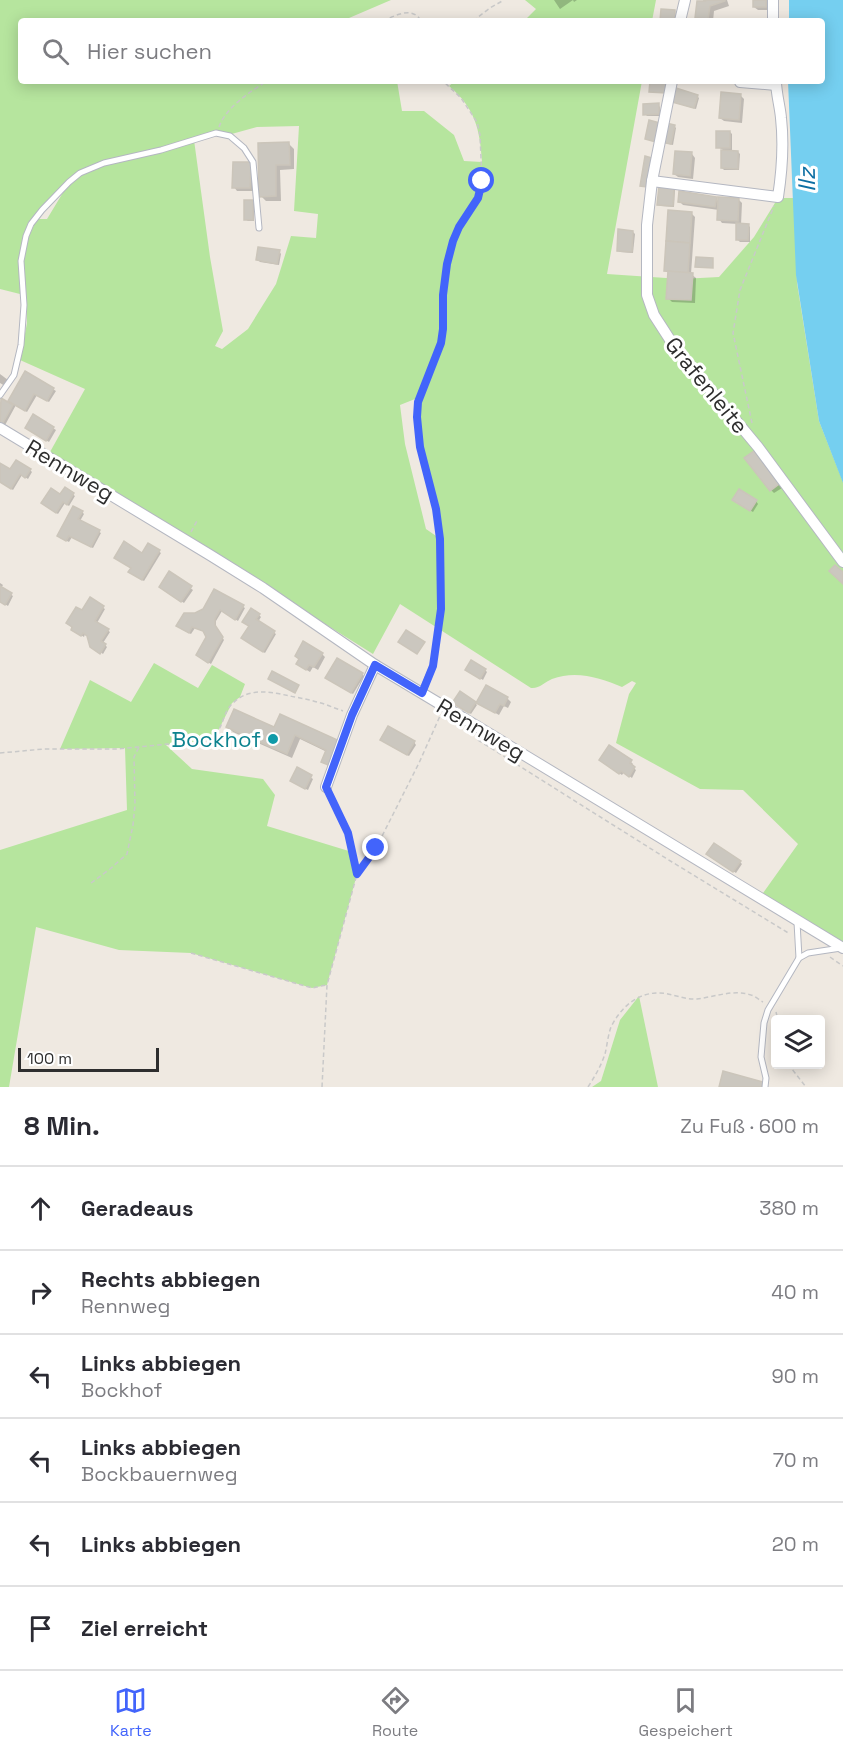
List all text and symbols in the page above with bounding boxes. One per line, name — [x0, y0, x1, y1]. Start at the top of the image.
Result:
search box — [18, 18, 825, 84]
icon: search — [39, 35, 72, 68]
text: Hier suchen — [87, 37, 212, 65]
water label: Ilz — [791, 166, 822, 192]
route start — [468, 167, 494, 193]
street label: Grafenleite — [659, 331, 755, 439]
street label: Rennweg — [21, 433, 119, 507]
street label: Rennweg — [432, 692, 530, 766]
place label: Bockhof — [171, 725, 261, 753]
marker: Bockhof — [266, 732, 280, 746]
route end — [362, 834, 388, 860]
map controls — [771, 1015, 825, 1069]
button: layers — [771, 1015, 825, 1069]
scale bar — [18, 1045, 159, 1072]
text: 100 m — [27, 1048, 72, 1069]
text: 8 Min. — [24, 1109, 100, 1143]
text: Zu Fuß · 600 m — [680, 1113, 819, 1139]
icon: ahead — [24, 1192, 57, 1225]
text: Geradeaus — [81, 1194, 193, 1222]
text: 380 m — [759, 1195, 819, 1221]
text: Rechts abbiegen — [81, 1265, 261, 1293]
icon: right — [24, 1276, 57, 1309]
text: 40 m — [771, 1279, 819, 1305]
text: Rennweg — [81, 1293, 170, 1319]
text: Links abbiegen — [81, 1349, 241, 1377]
icon: left — [24, 1360, 57, 1393]
text: 90 m — [772, 1363, 819, 1389]
text: Bockhof — [81, 1377, 162, 1403]
text: Links abbiegen — [81, 1433, 241, 1461]
icon: left — [24, 1444, 57, 1477]
text: 70 m — [773, 1447, 819, 1473]
text: Bockbauernweg — [81, 1461, 238, 1487]
icon: left — [24, 1528, 57, 1561]
text: Links abbiegen — [81, 1530, 241, 1558]
text: 20 m — [772, 1531, 819, 1557]
icon: arrive — [24, 1612, 57, 1645]
text: Ziel erreicht — [81, 1614, 208, 1642]
tab: Karte — [110, 1684, 152, 1741]
tab: Route — [372, 1684, 418, 1741]
tab: Gespeichert — [638, 1684, 733, 1741]

